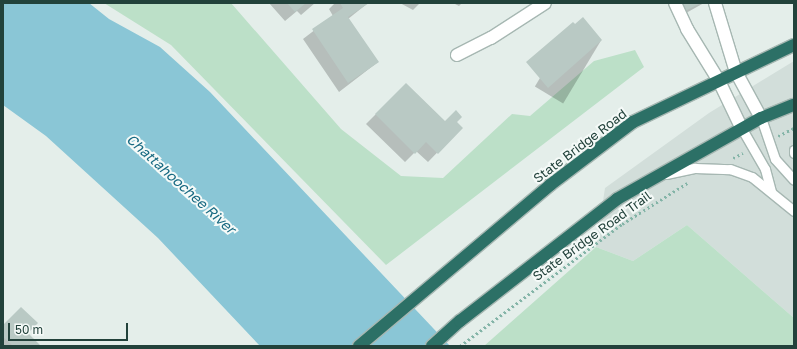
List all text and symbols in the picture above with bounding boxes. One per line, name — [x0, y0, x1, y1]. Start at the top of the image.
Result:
street label: State Bridge Road — [530, 106, 630, 186]
water label: Chattahoochee River — [123, 131, 239, 237]
street label: State Bridge Road Trail — [530, 188, 654, 284]
scale bar — [10, 315, 130, 341]
text: 50 m — [15, 322, 43, 337]

